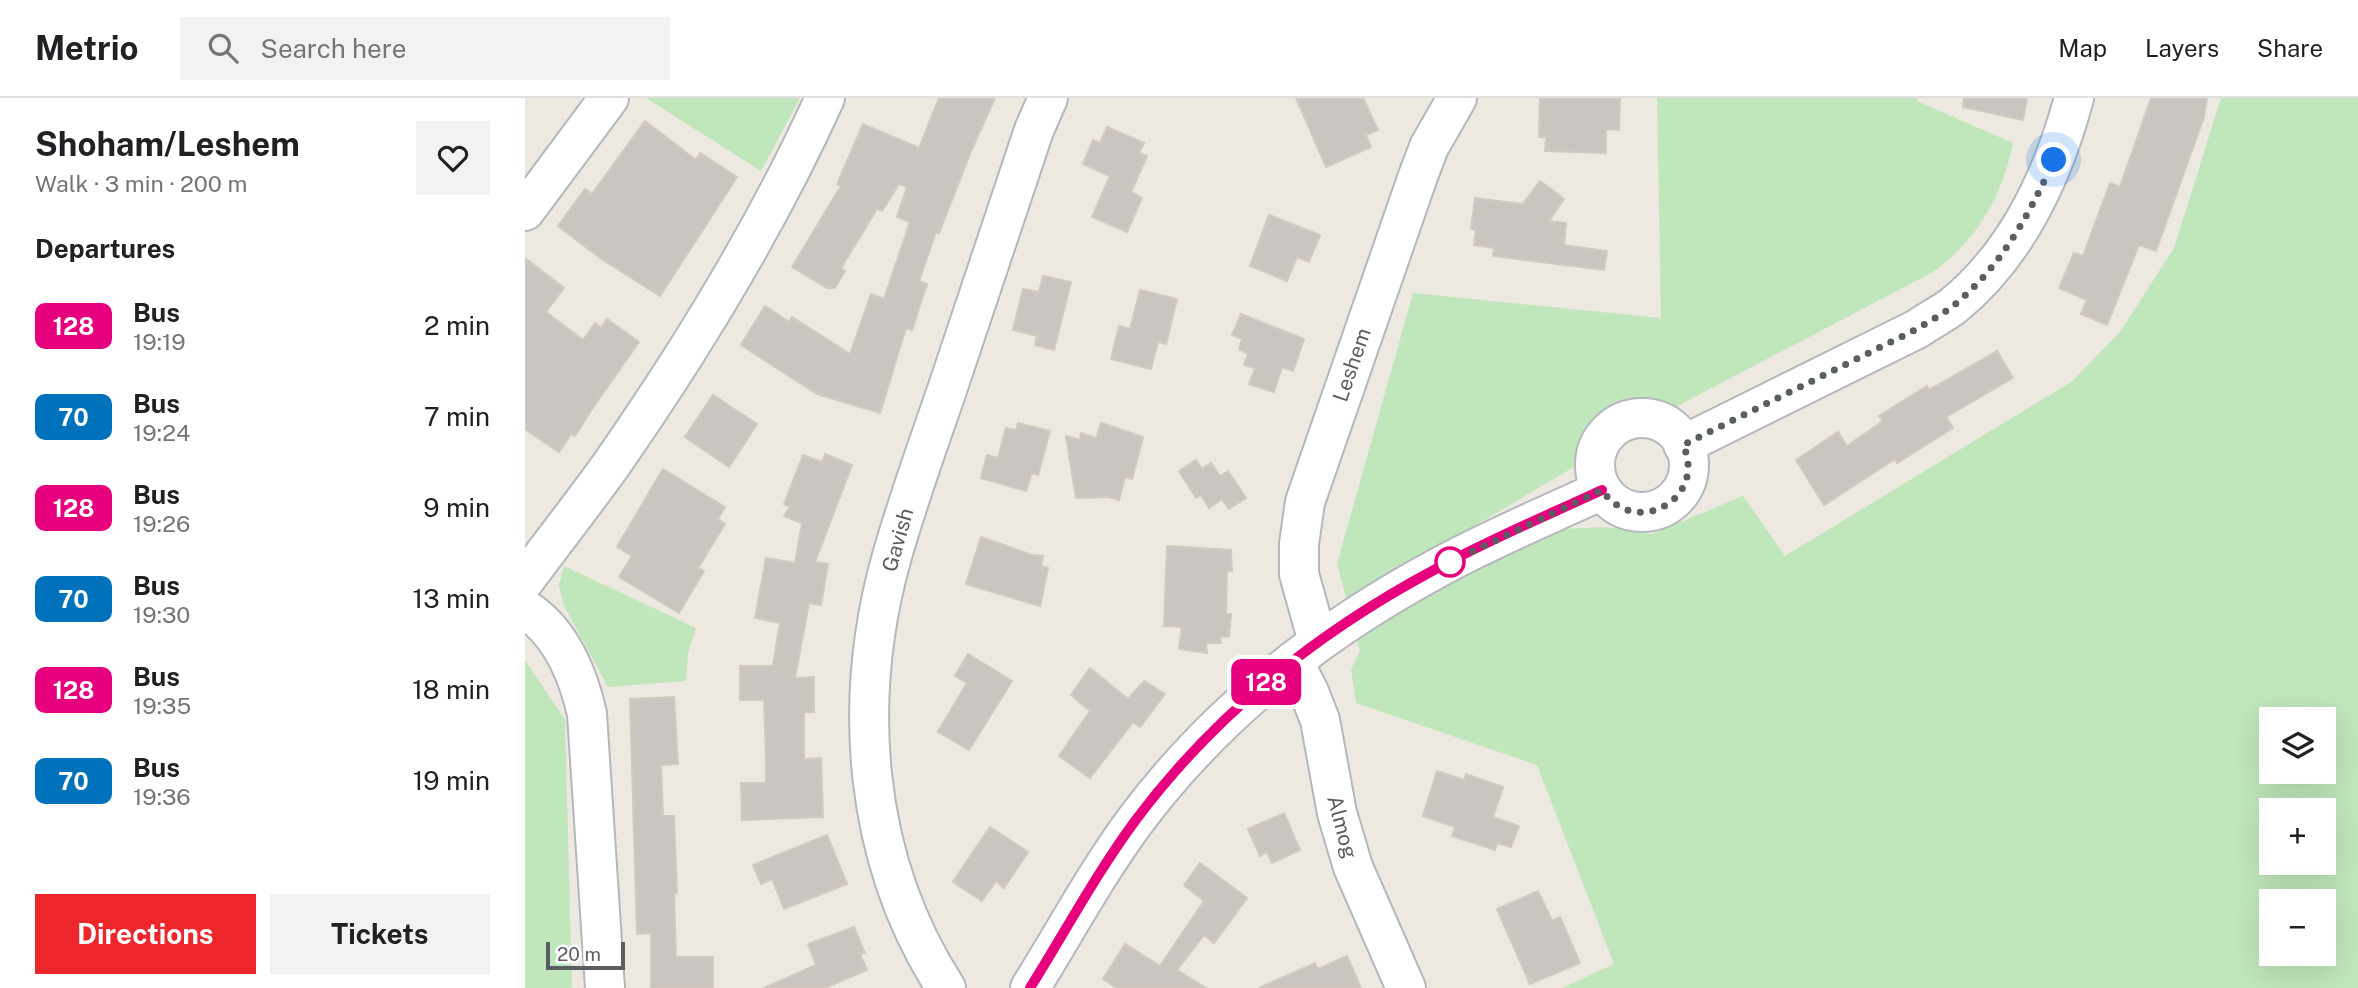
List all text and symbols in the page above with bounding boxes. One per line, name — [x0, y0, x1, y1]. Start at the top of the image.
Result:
search box — [180, 17, 670, 80]
text: Metrio — [35, 29, 138, 67]
icon: search — [204, 29, 242, 67]
text: Search here — [260, 33, 406, 64]
text: Map — [2058, 34, 2107, 62]
text: Layers — [2145, 34, 2219, 62]
text: Share — [2257, 34, 2323, 62]
button: heart — [416, 121, 490, 195]
text: Shoham/Leshem — [35, 125, 300, 163]
your location — [2036, 142, 2071, 177]
text: Walk · 3 min · 200 m — [35, 170, 247, 197]
text: Departures — [35, 233, 175, 264]
text: Bus — [133, 297, 180, 328]
text: 2 min — [424, 310, 490, 341]
text: 128 — [53, 312, 94, 340]
street label: Leshem — [1327, 325, 1376, 405]
text: 19:19 — [133, 328, 186, 355]
text: Bus — [133, 388, 180, 419]
text: 7 min — [424, 401, 490, 432]
text: 70 — [58, 403, 89, 431]
text: 19:24 — [133, 419, 191, 446]
text: Bus — [133, 479, 180, 510]
text: 9 min — [423, 492, 490, 523]
text: 128 — [53, 494, 94, 522]
street label: Gavish — [877, 505, 919, 575]
text: 19:26 — [133, 510, 190, 537]
unlabelled marker — [1435, 547, 1465, 577]
text: Bus — [133, 570, 180, 601]
text: 13 min — [413, 583, 490, 614]
text: 70 — [58, 585, 89, 613]
text: 19:30 — [133, 601, 190, 628]
line badge: 128 — [1226, 659, 1306, 705]
text: Bus — [133, 661, 180, 692]
text: 128 — [1245, 668, 1287, 696]
text: 18 min — [412, 674, 490, 705]
text: 128 — [53, 676, 94, 704]
text: 19:35 — [133, 692, 191, 719]
map controls — [2259, 707, 2336, 966]
button: layers — [2259, 707, 2336, 784]
text: Bus — [133, 752, 180, 783]
text: 19 min — [413, 765, 490, 796]
text: 70 — [58, 767, 89, 795]
text: 19:36 — [133, 783, 191, 810]
street label: Almog — [1322, 793, 1363, 861]
button: + — [2259, 798, 2336, 875]
button: − — [2259, 889, 2336, 966]
button: Directions — [35, 894, 256, 974]
button: Tickets — [270, 894, 490, 974]
scale bar — [546, 939, 625, 971]
text: 20 m — [557, 943, 601, 965]

